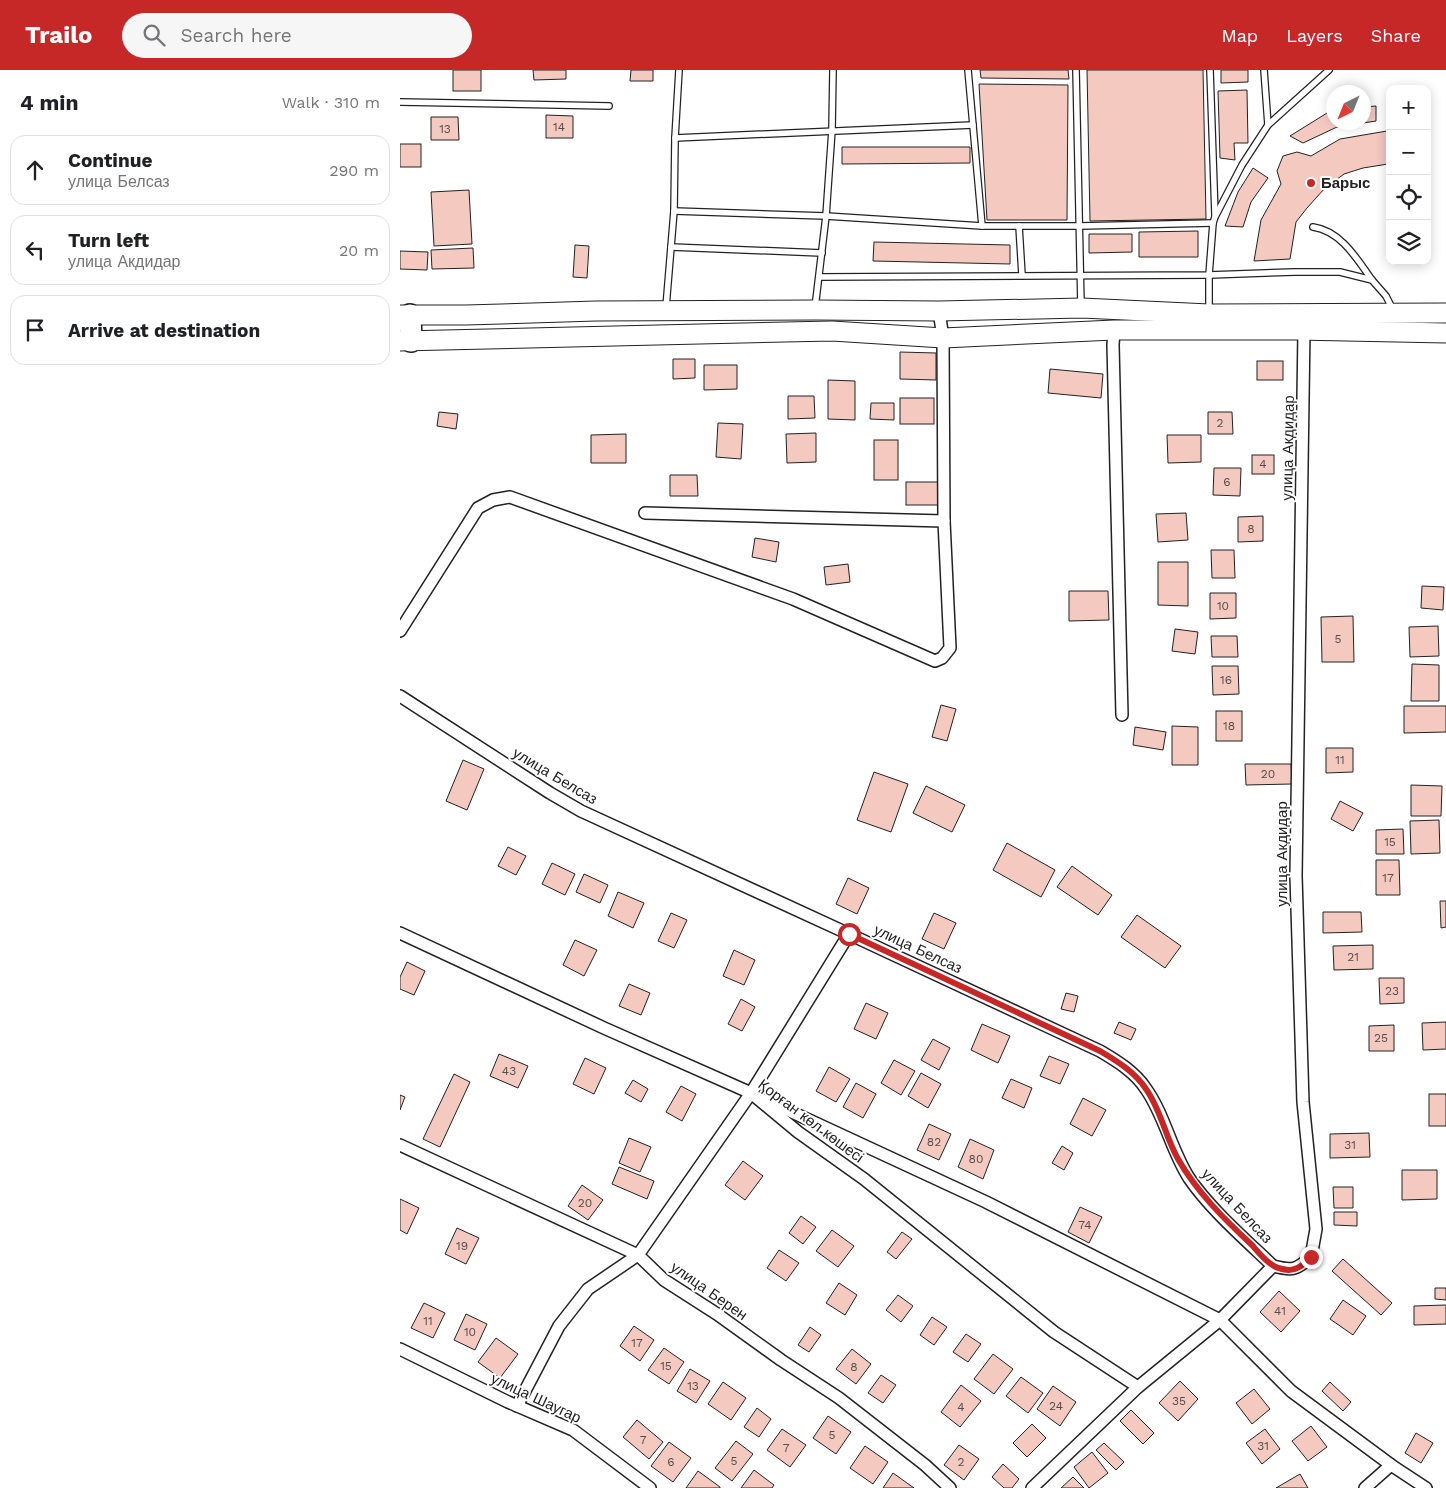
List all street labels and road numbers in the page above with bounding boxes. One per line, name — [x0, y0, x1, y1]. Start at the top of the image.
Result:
street label: улица Акдидар — [1278, 395, 1298, 501]
street label: улица Белсаз — [510, 744, 601, 808]
street label: улица Акдидар — [1273, 801, 1291, 907]
street label: улица Белсаз — [871, 921, 965, 977]
street label: Қорған көл көшесі — [755, 1075, 867, 1167]
street label: улица Белсаз — [1198, 1165, 1276, 1247]
street label: улица Берен — [667, 1258, 751, 1324]
street label: улица Шаугар — [488, 1369, 584, 1427]

